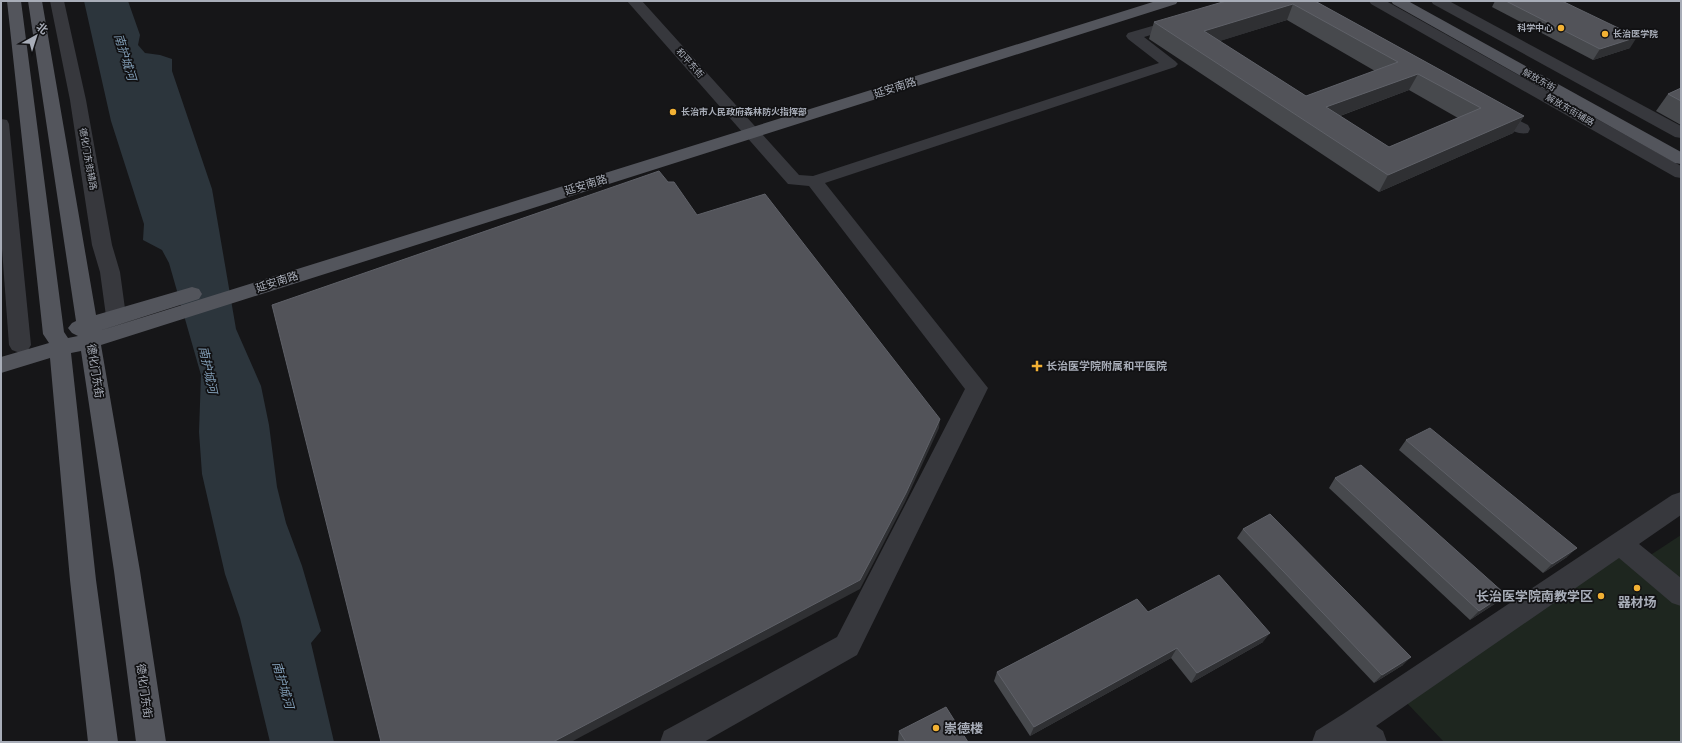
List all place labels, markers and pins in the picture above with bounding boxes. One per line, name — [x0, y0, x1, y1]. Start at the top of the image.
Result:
place label: 科学中心 — [1517, 23, 1553, 33]
marker: 科学中心 — [1556, 23, 1566, 33]
marker: 长治医学院 — [1600, 29, 1610, 39]
place label: 长治医学院 — [1613, 29, 1658, 39]
place label: 长治市人民政府森林防火指挥部 — [681, 106, 807, 117]
marker: 长治市人民政府森林防火指挥部 — [668, 107, 678, 117]
marker: 长治医学院附属和平医院 — [1031, 360, 1043, 372]
place label: 长治医学院附属和平医院 — [1046, 360, 1167, 373]
marker: 器材场 — [1632, 583, 1642, 593]
place label: 长治医学院南教学区 — [1476, 589, 1593, 604]
marker: 长治医学院南教学区 — [1596, 591, 1606, 601]
place label: 器材场 — [1617, 595, 1657, 610]
place label: 崇德楼 — [944, 721, 983, 736]
marker: 崇德楼 — [931, 723, 941, 733]

